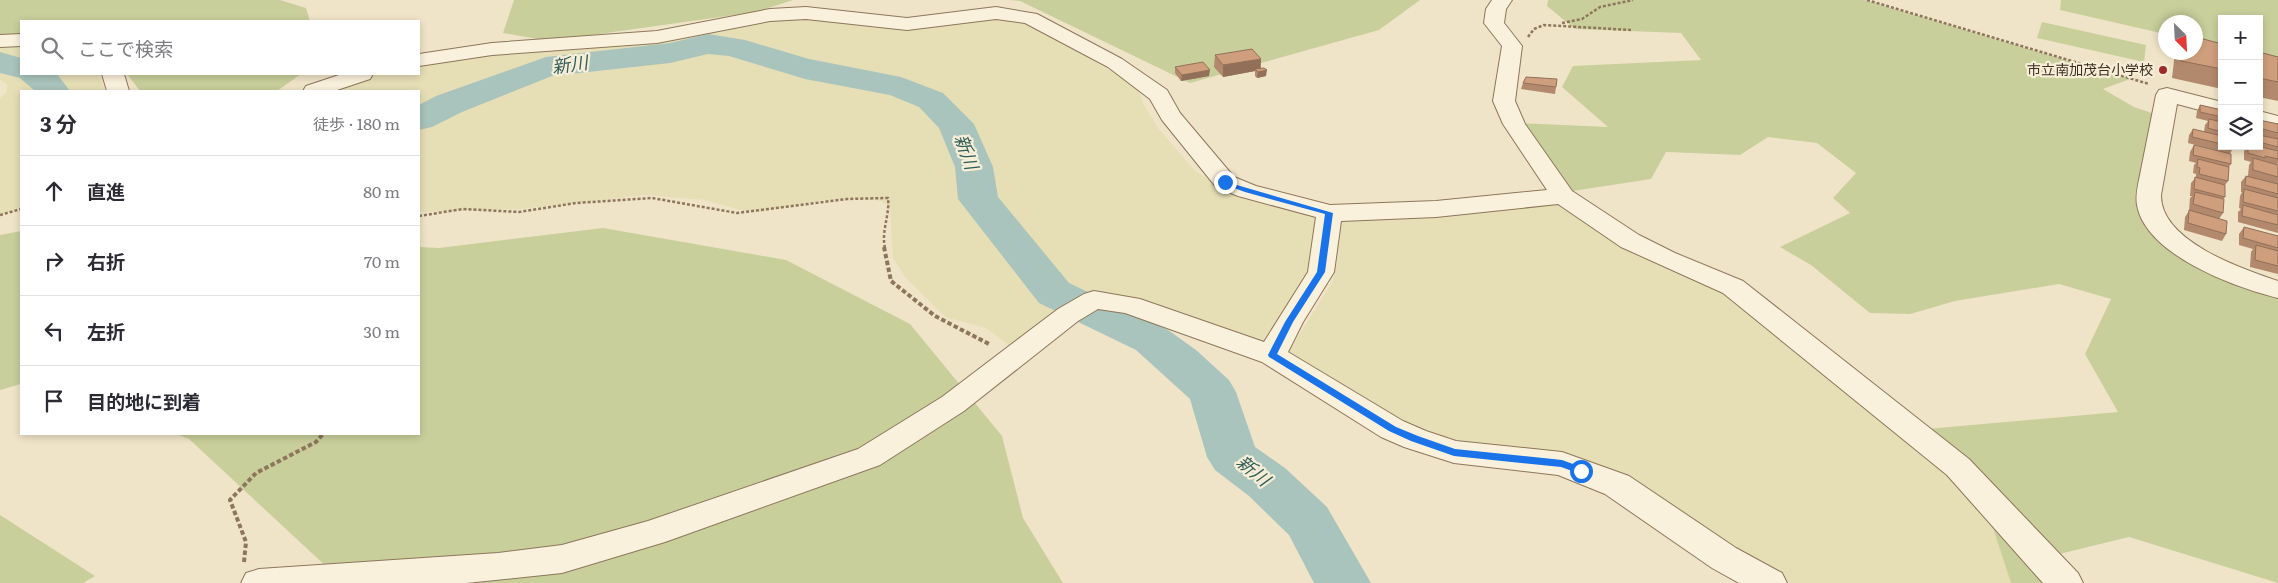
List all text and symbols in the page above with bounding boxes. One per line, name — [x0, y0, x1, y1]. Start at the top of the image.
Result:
north arrow — [2158, 15, 2203, 60]
map controls — [2218, 15, 2263, 150]
button: + — [2218, 15, 2263, 60]
search box — [20, 20, 420, 75]
icon: search — [38, 34, 66, 62]
text: ここで検索 — [78, 34, 173, 62]
water label: 新川 — [550, 47, 591, 79]
place label: 市立南加茂台小学校 — [2027, 59, 2153, 79]
button: − — [2218, 60, 2263, 105]
marker: 市立南加茂台小学校 — [2157, 64, 2169, 76]
button: layers — [2218, 105, 2263, 150]
text: 3 分 — [40, 107, 77, 138]
text: 徒歩 · 180 m — [313, 111, 400, 135]
water label: 新川 — [949, 130, 987, 175]
route end — [1214, 171, 1237, 194]
icon: ahead — [40, 177, 68, 205]
text: 直進 — [87, 177, 125, 205]
text: 80 m — [363, 179, 400, 203]
icon: right — [40, 247, 68, 275]
text: 右折 — [87, 247, 125, 275]
text: 70 m — [364, 249, 400, 273]
icon: left — [40, 317, 68, 345]
text: 左折 — [87, 317, 125, 345]
text: 30 m — [363, 319, 400, 343]
icon: arrive — [40, 387, 68, 415]
text: 目的地に到着 — [87, 387, 201, 415]
water label: 新川 — [1231, 448, 1278, 493]
route start — [1570, 460, 1593, 483]

